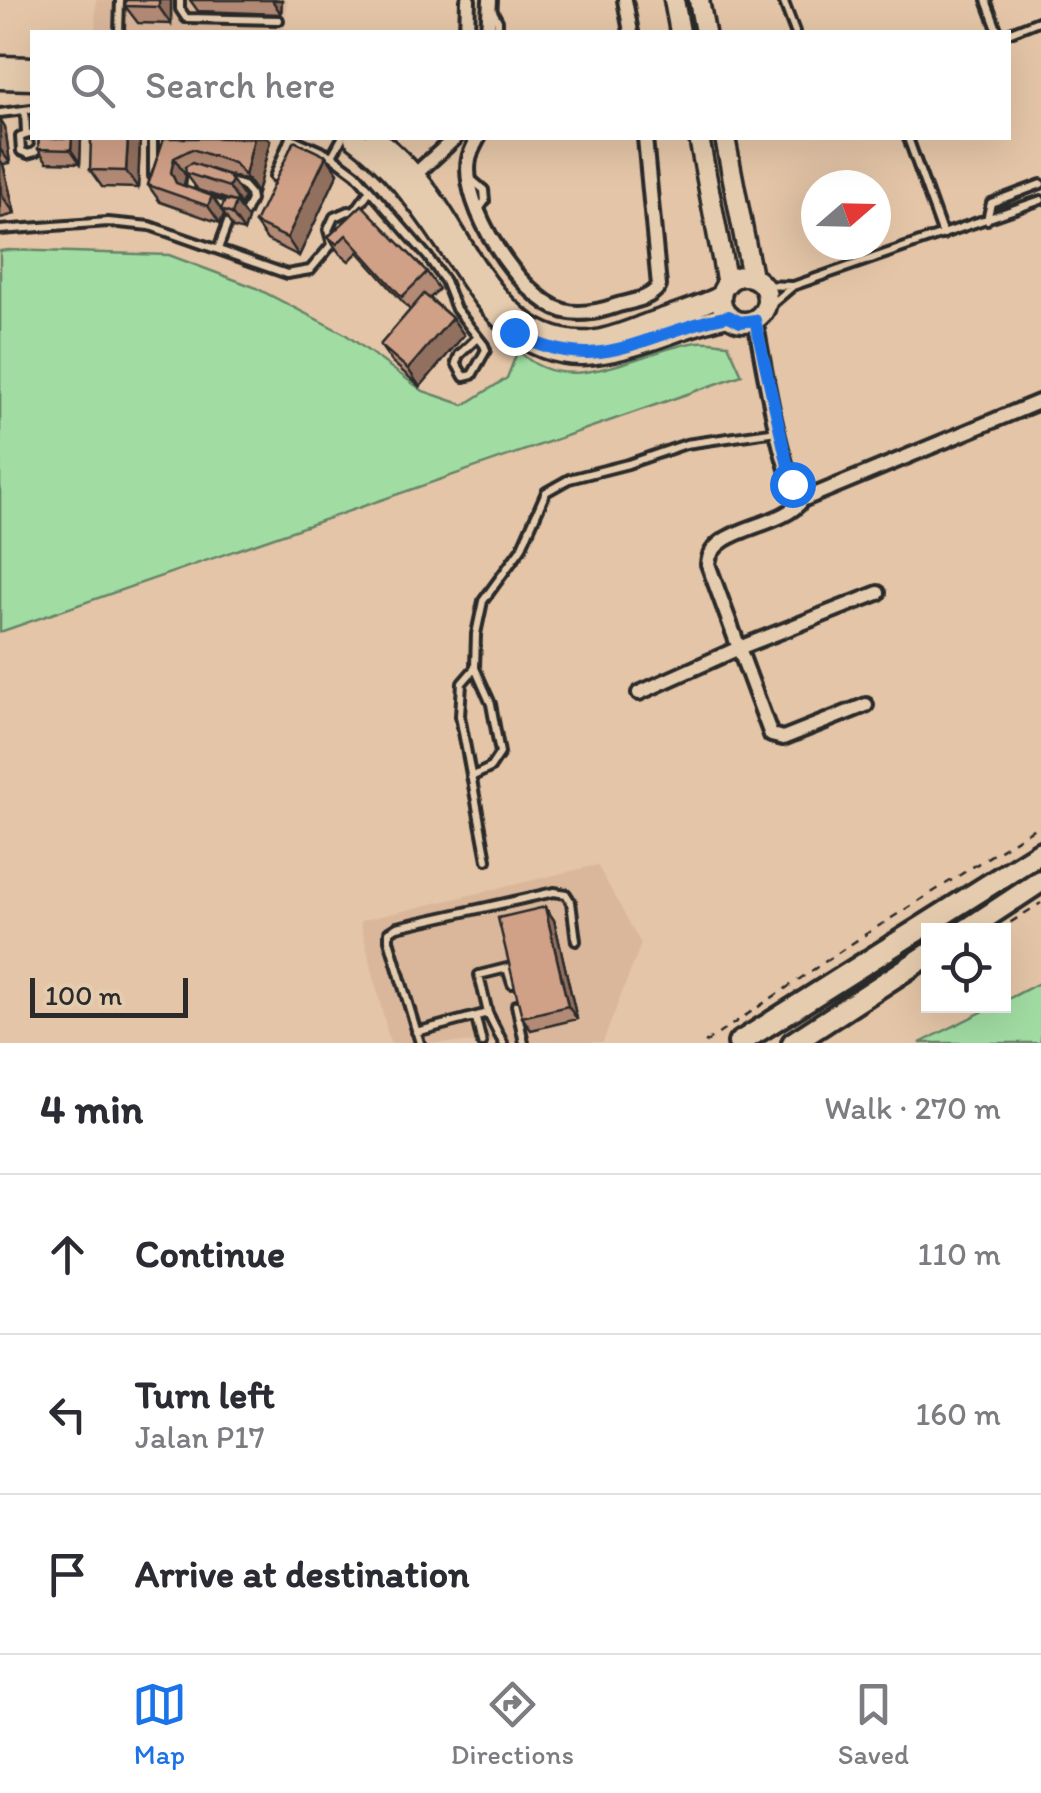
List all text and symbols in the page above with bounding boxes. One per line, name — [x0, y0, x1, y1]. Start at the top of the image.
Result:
search box — [30, 30, 1011, 140]
icon: search — [65, 58, 120, 113]
text: Search here — [145, 62, 336, 108]
north arrow — [801, 170, 891, 260]
route end — [492, 310, 538, 356]
route start — [770, 462, 816, 508]
map controls — [921, 923, 1011, 1013]
button: locate — [921, 923, 1011, 1013]
scale bar — [30, 973, 188, 1018]
text: 100 m — [45, 978, 122, 1012]
text: 4 min — [40, 1083, 143, 1134]
text: Walk · 270 m — [824, 1089, 1001, 1127]
icon: ahead — [40, 1227, 95, 1282]
text: Continue — [135, 1231, 285, 1277]
text: 110 m — [917, 1235, 1001, 1273]
text: Turn left — [135, 1372, 275, 1418]
icon: left — [40, 1387, 95, 1442]
text: 160 m — [915, 1395, 1001, 1433]
text: Jalan P17 — [135, 1418, 265, 1456]
icon: arrive — [40, 1547, 95, 1602]
text: Arrive at destination — [135, 1551, 470, 1597]
tab: Map — [132, 1677, 187, 1771]
tab: Directions — [451, 1677, 574, 1771]
tab: Saved — [838, 1677, 909, 1771]

